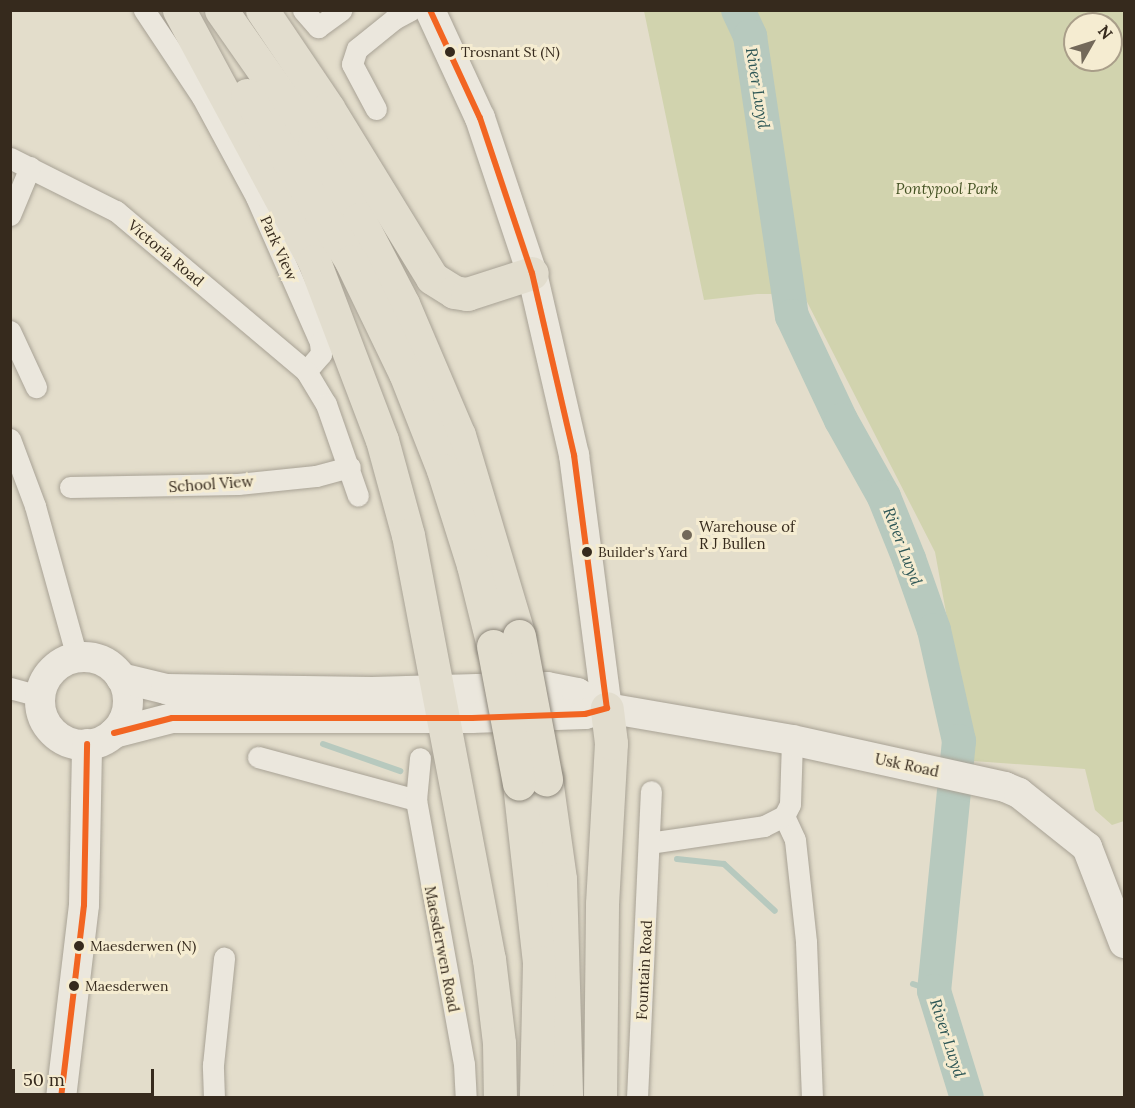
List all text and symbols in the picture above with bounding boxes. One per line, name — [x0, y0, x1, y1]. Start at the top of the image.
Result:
north arrow — [1063, 12, 1123, 72]
text: N — [1094, 21, 1117, 43]
place label: Trosnant St (N) — [461, 44, 560, 60]
marker: Trosnant St (N) — [444, 46, 456, 58]
water label: River Lwyd — [742, 46, 774, 130]
park label: Pontypool Park — [896, 180, 998, 198]
street label: Park View — [257, 213, 301, 283]
street label: Victoria Road — [124, 216, 208, 290]
street label: School View — [168, 472, 254, 496]
water label: River Lwyd — [879, 504, 927, 588]
place label: Warehouse of R J Bullen — [699, 517, 795, 552]
marker: Warehouse of R J Bullen — [680, 528, 694, 542]
place label: Builder's Yard — [598, 544, 688, 560]
marker: Builder's Yard — [581, 546, 593, 558]
street label: Usk Road — [873, 749, 941, 781]
street label: Maesderwen Road — [421, 884, 463, 1014]
street label: Fountain Road — [632, 919, 656, 1021]
place label: Maesderwen (N) — [90, 938, 196, 954]
marker: Maesderwen (N) — [73, 940, 85, 952]
place label: Maesderwen — [85, 978, 168, 994]
marker: Maesderwen — [68, 980, 80, 992]
water label: River Lwyd — [926, 996, 970, 1080]
scale bar — [15, 1057, 158, 1095]
text: 50 m — [23, 1068, 65, 1091]

